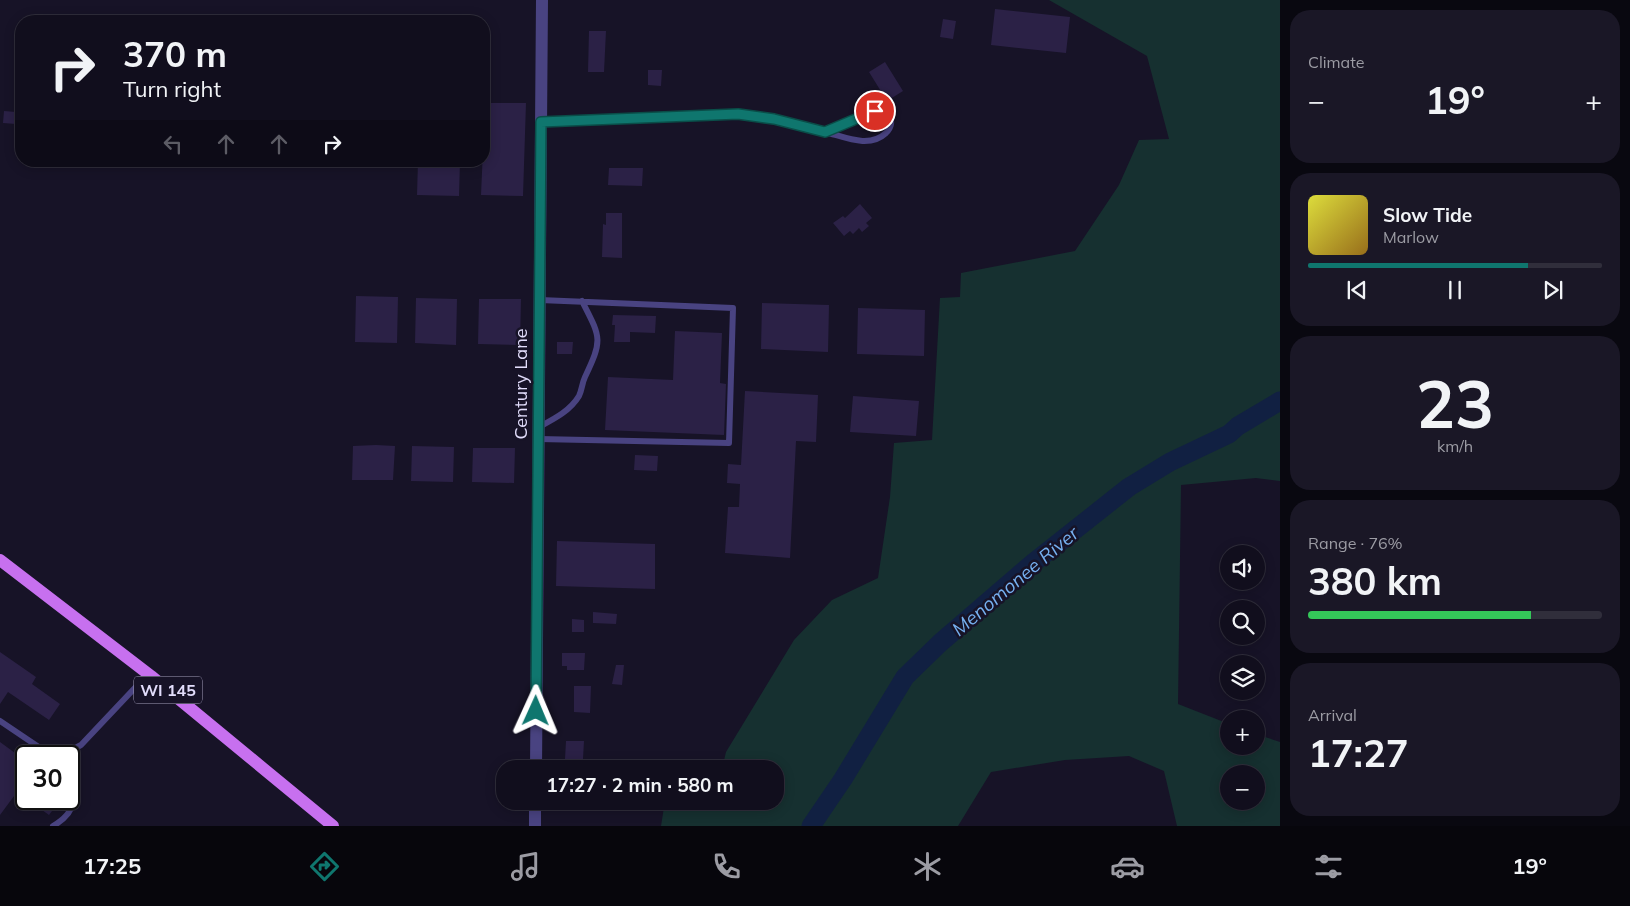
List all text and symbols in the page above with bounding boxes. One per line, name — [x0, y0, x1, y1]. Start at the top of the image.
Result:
text: 370 m — [123, 32, 227, 76]
icon: right — [40, 35, 105, 100]
text: Climate — [1308, 52, 1364, 72]
text: Turn right — [123, 75, 221, 103]
text: 19° — [1425, 76, 1485, 124]
text: − — [1308, 83, 1325, 118]
text: + — [1585, 83, 1602, 118]
pin — [854, 90, 896, 132]
icon: arrive — [861, 97, 889, 125]
icon: left — [159, 130, 187, 158]
icon: ahead — [212, 130, 240, 158]
icon: ahead — [265, 130, 293, 158]
icon: right — [318, 130, 346, 158]
text: Slow Tide — [1383, 203, 1472, 227]
text: Marlow — [1383, 227, 1439, 247]
icon: previous — [1343, 276, 1371, 304]
icon: pause — [1441, 276, 1469, 304]
icon: next — [1539, 276, 1567, 304]
street label: Century Lane — [509, 329, 532, 440]
text: 23 — [1416, 363, 1494, 444]
text: km/h — [1437, 436, 1473, 456]
water label: Menomonee River — [947, 520, 1084, 641]
text: Range · 76% — [1308, 533, 1403, 553]
map controls — [1220, 545, 1265, 810]
button: sound — [1220, 545, 1265, 590]
text: 380 km — [1308, 557, 1442, 605]
button: search — [1220, 600, 1265, 645]
button: layers — [1220, 655, 1265, 700]
road number: WI 145 — [134, 676, 202, 704]
position arrow — [509, 684, 561, 736]
text: Arrival — [1308, 705, 1357, 725]
button: + — [1220, 710, 1265, 755]
text: 17:27 — [1308, 729, 1409, 777]
speed limit sign: 30 — [15, 745, 80, 810]
button: − — [1220, 765, 1265, 810]
text: 17:27 · 2 min · 580 m — [546, 773, 734, 797]
icon: directions — [307, 849, 342, 884]
icon: music — [508, 849, 543, 884]
icon: phone — [709, 849, 744, 884]
icon: climate — [910, 849, 945, 884]
icon: car — [1110, 849, 1145, 884]
icon: filters — [1311, 849, 1346, 884]
text: 17:25 — [83, 852, 141, 880]
text: 19° — [1512, 852, 1547, 880]

